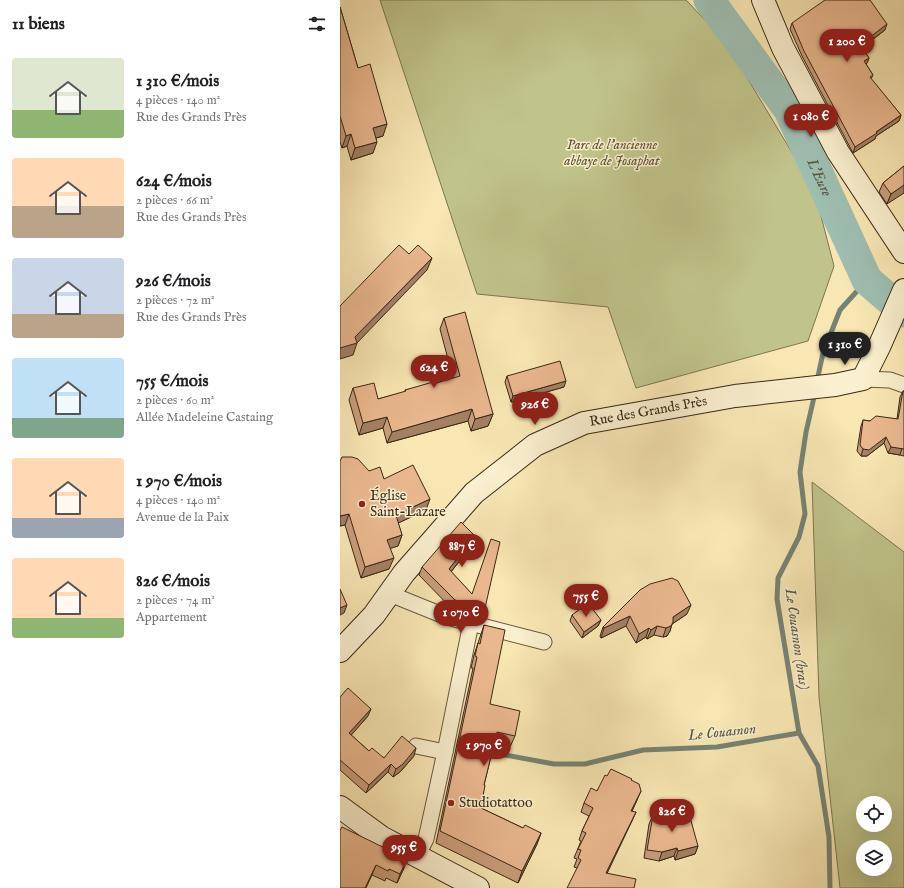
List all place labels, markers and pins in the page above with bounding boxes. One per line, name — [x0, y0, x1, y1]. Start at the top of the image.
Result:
pin: 1 200 € — [810, 29, 884, 63]
pin: 1 080 € — [774, 104, 848, 138]
pin: 1 310 € — [808, 332, 882, 366]
pin: 624 € — [406, 355, 462, 389]
pin: 926 € — [507, 392, 563, 426]
place label: Église Saint-Lazare — [370, 486, 446, 521]
marker: Église Saint-Lazare — [357, 499, 367, 509]
pin: 887 € — [434, 534, 490, 568]
pin: 755 € — [558, 584, 614, 618]
pin: 1 070 € — [424, 600, 498, 634]
pin: 1 970 € — [447, 733, 521, 767]
place label: Studiotattoo — [459, 794, 533, 812]
marker: Studiotattoo — [446, 798, 456, 808]
pin: 826 € — [644, 799, 700, 833]
pin: 955 € — [376, 835, 432, 869]

